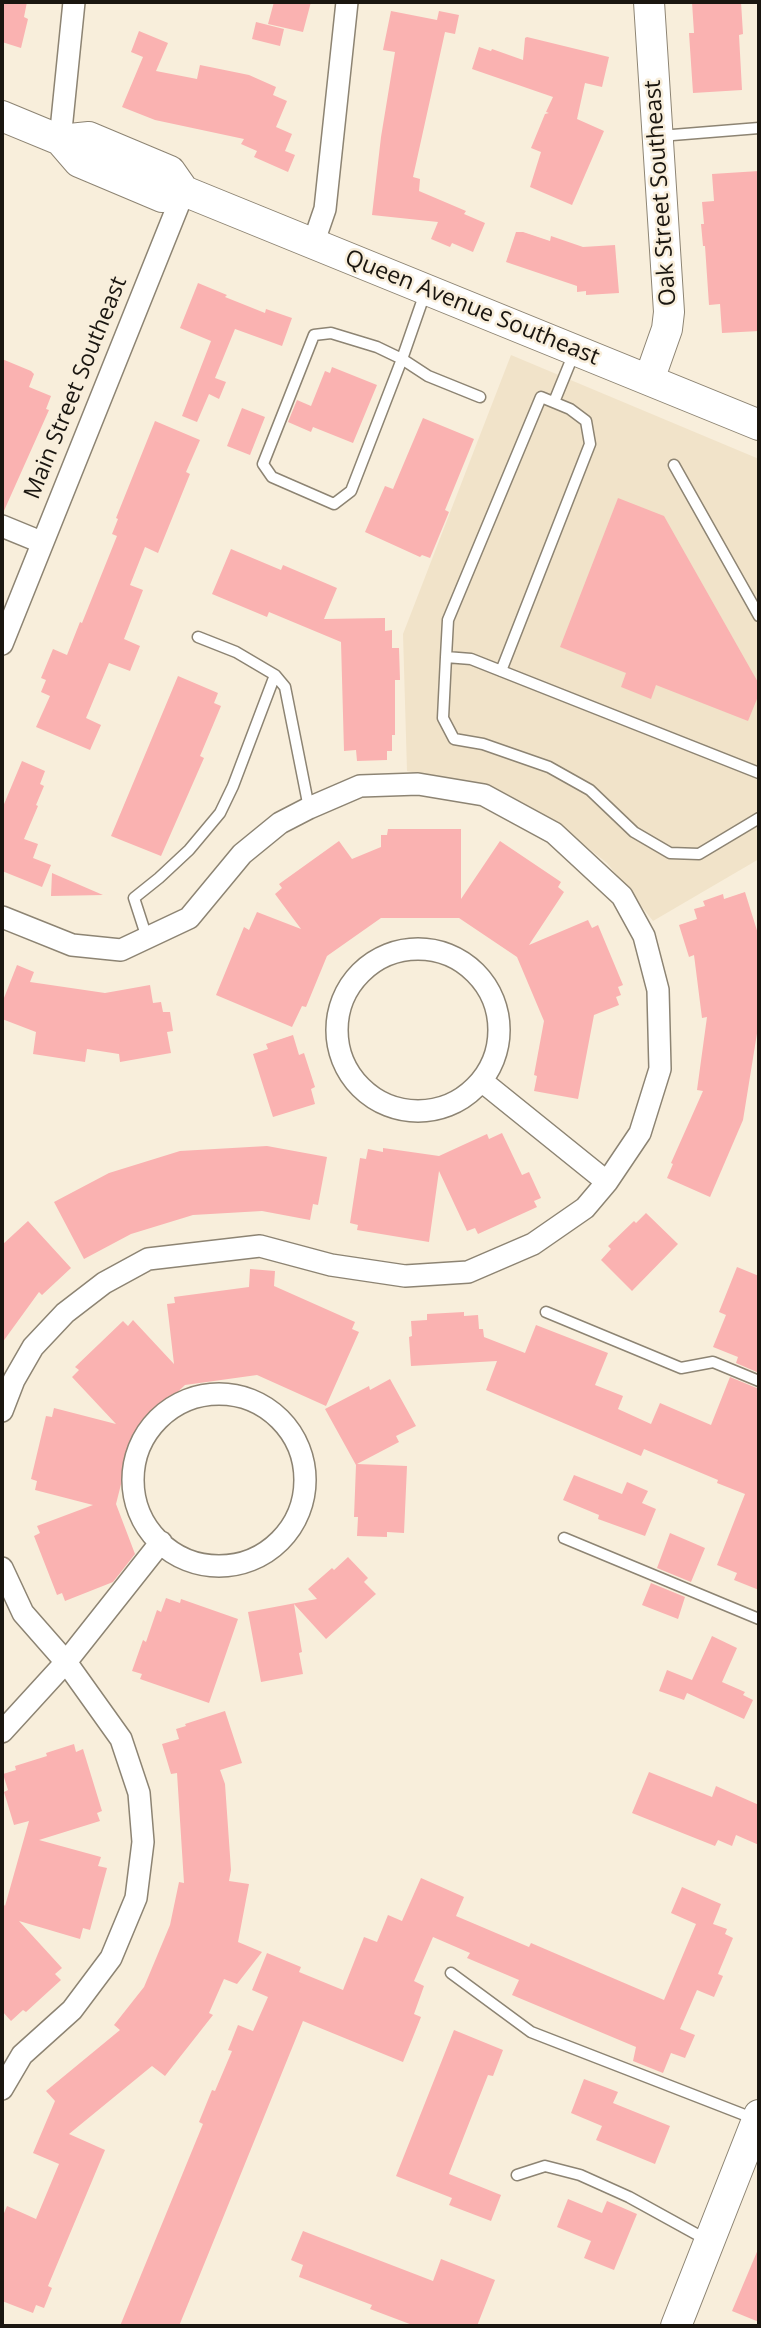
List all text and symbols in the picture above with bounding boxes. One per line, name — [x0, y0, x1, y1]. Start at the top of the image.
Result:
street label: Oak Street Southeast — [639, 79, 683, 307]
street label: Queen Avenue Southeast — [341, 244, 603, 372]
street label: Main Street Southeast — [19, 273, 133, 503]

